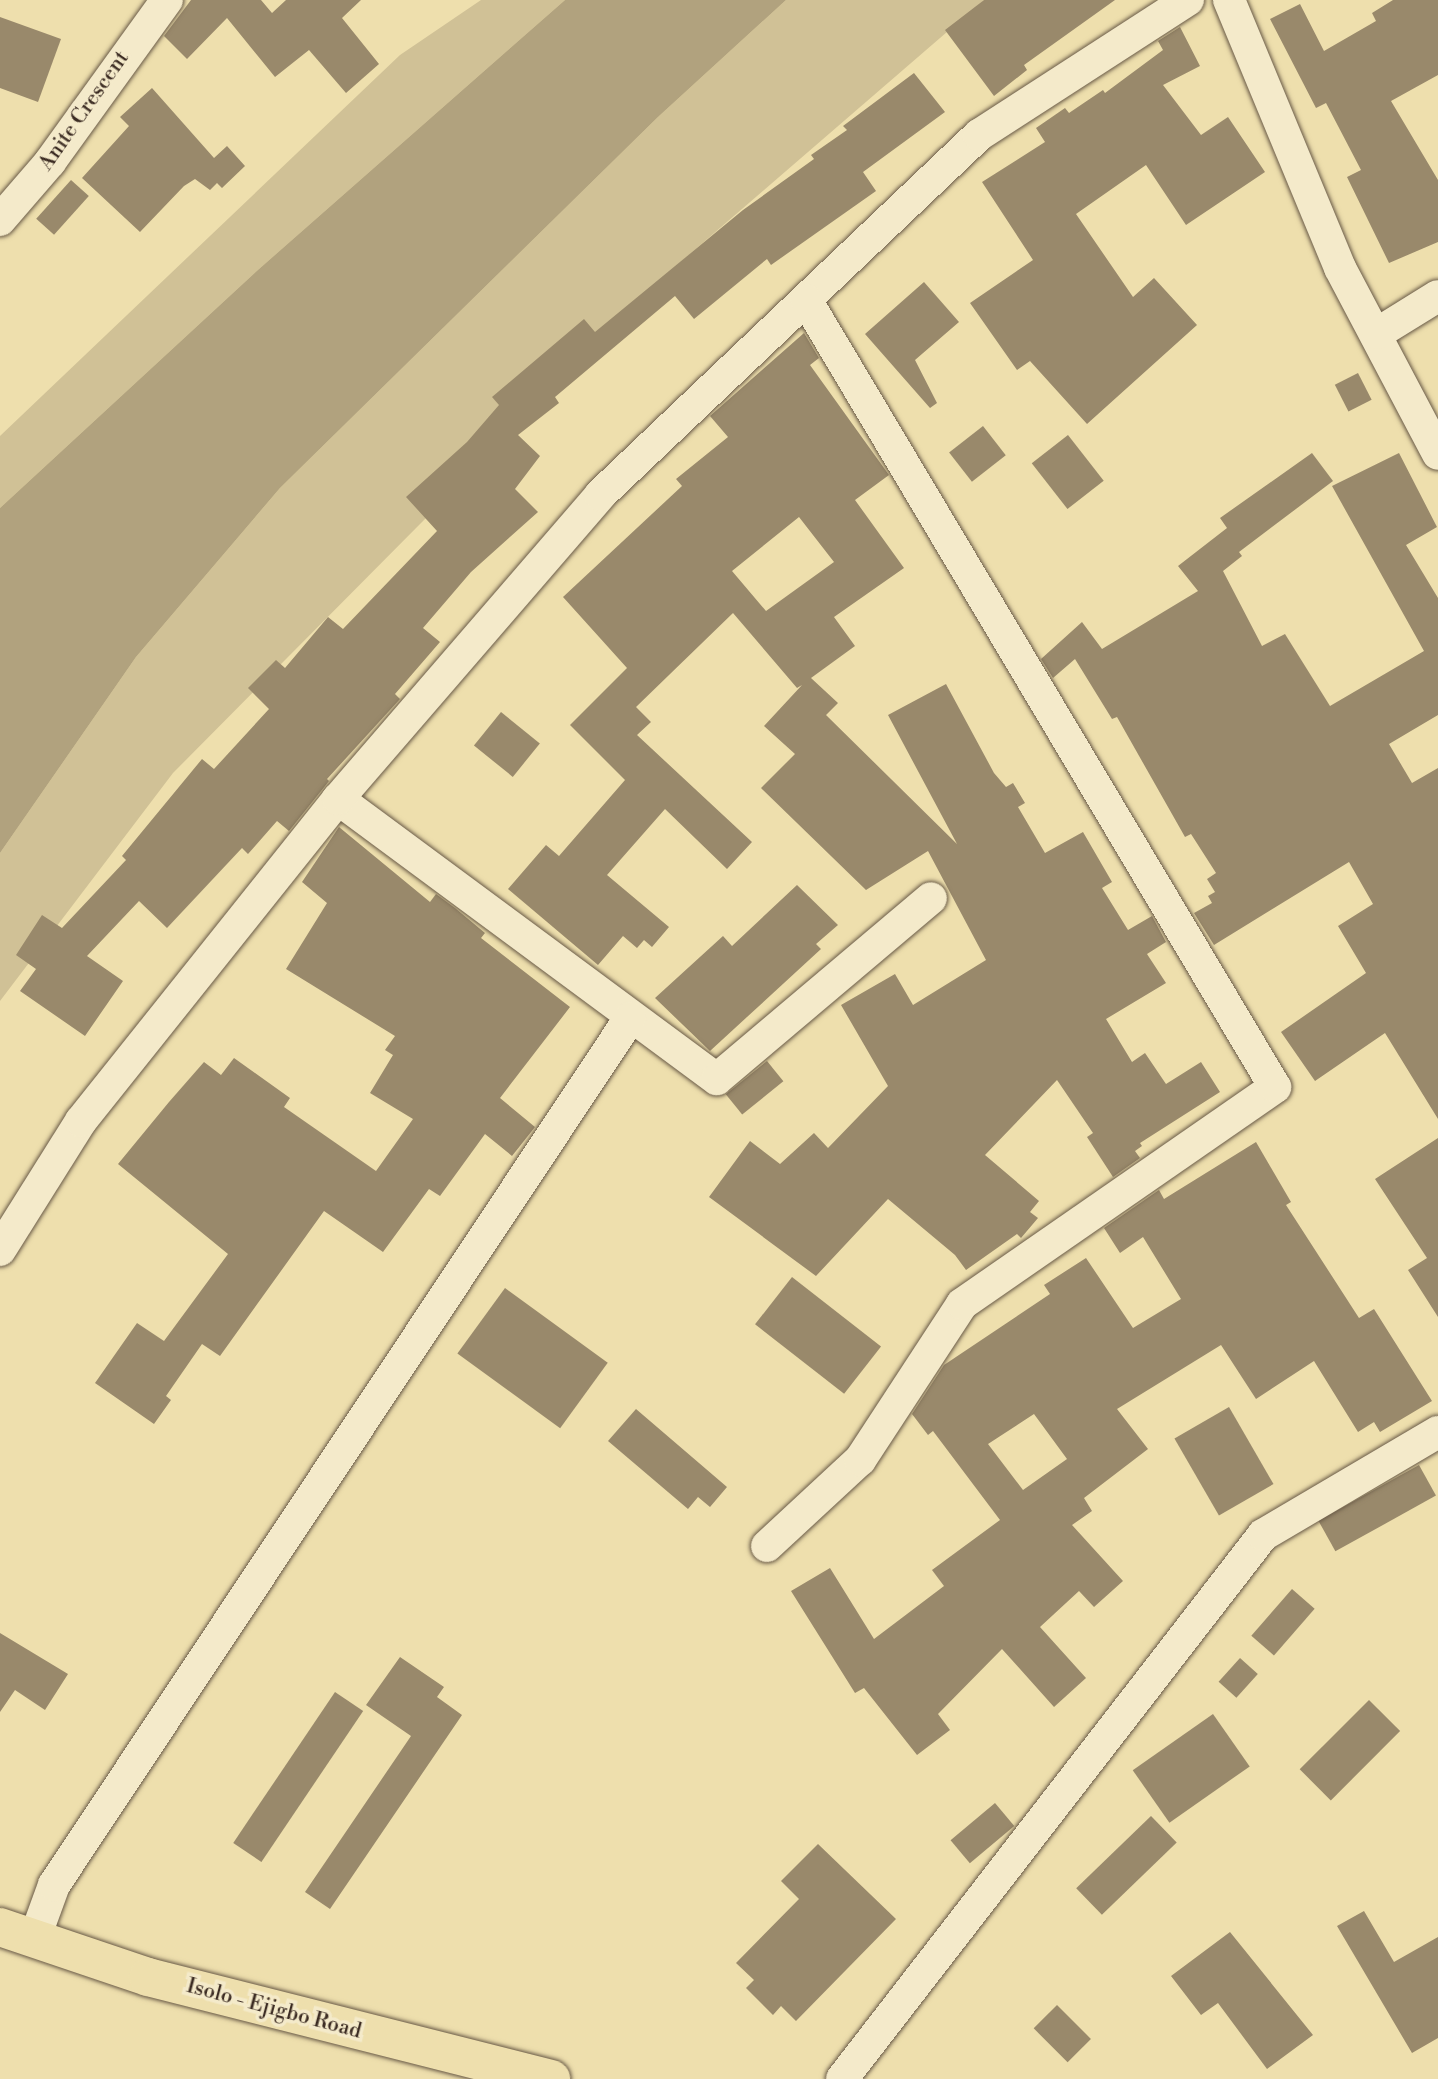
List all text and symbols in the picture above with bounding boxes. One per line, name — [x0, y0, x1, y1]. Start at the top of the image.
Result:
street label: Anite Crescent — [34, 46, 134, 176]
street label: Isolo - Ejigbo Road — [184, 1974, 364, 2044]

